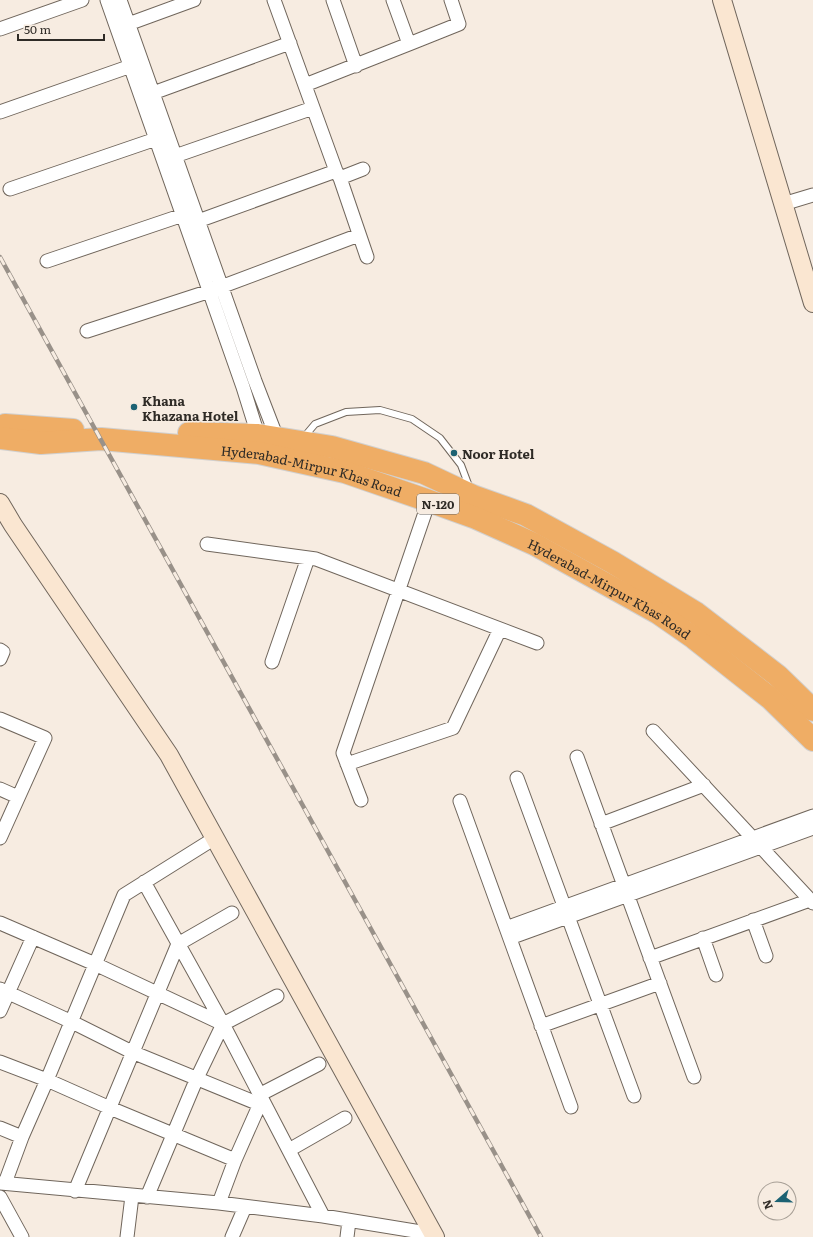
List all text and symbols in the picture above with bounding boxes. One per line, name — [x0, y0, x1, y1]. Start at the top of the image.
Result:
scale bar — [18, 16, 104, 42]
text: 50 m — [24, 20, 51, 38]
place label: Khana Khazana Hotel — [142, 391, 239, 425]
marker: Khana Khazana Hotel — [129, 402, 139, 412]
street label: Hyderabad-Mirpur Khas Road — [220, 440, 405, 501]
place label: Noor Hotel — [462, 444, 535, 463]
marker: Noor Hotel — [449, 448, 459, 458]
road number: N-120 — [417, 494, 459, 514]
street label: Hyderabad-Mirpur Khas Road — [525, 533, 695, 643]
north arrow — [757, 1181, 797, 1221]
text: N — [758, 1198, 776, 1212]

